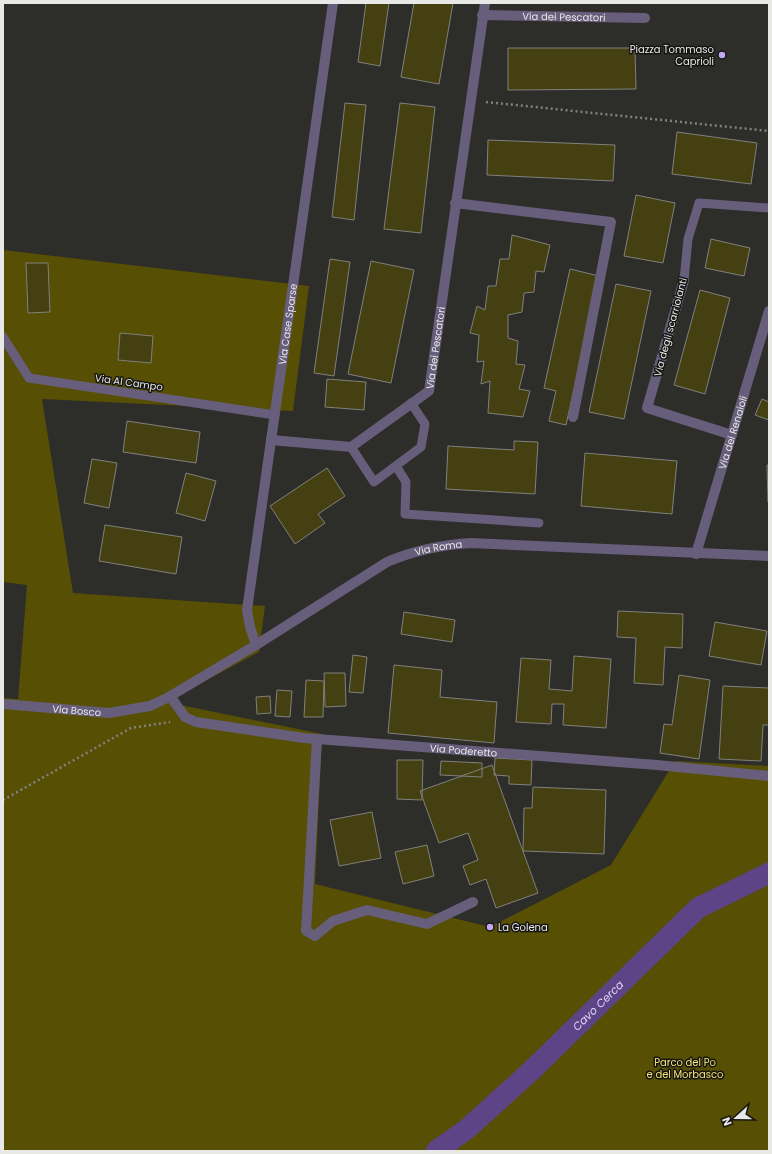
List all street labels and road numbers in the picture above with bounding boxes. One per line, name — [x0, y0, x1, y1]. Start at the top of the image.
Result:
street label: Via dei Pescatori — [522, 9, 606, 25]
street label: Via degli scarriolanti — [650, 276, 691, 378]
street label: Via Case Sparse — [275, 283, 301, 366]
street label: Via dei Pescatori — [422, 306, 449, 390]
street label: Via Al Campo — [94, 370, 164, 395]
street label: Via dei Renaioli — [715, 394, 751, 471]
street label: Via Roma — [413, 537, 463, 560]
street label: Via Bosco — [52, 701, 102, 720]
street label: Via Poderetto — [429, 741, 498, 761]

